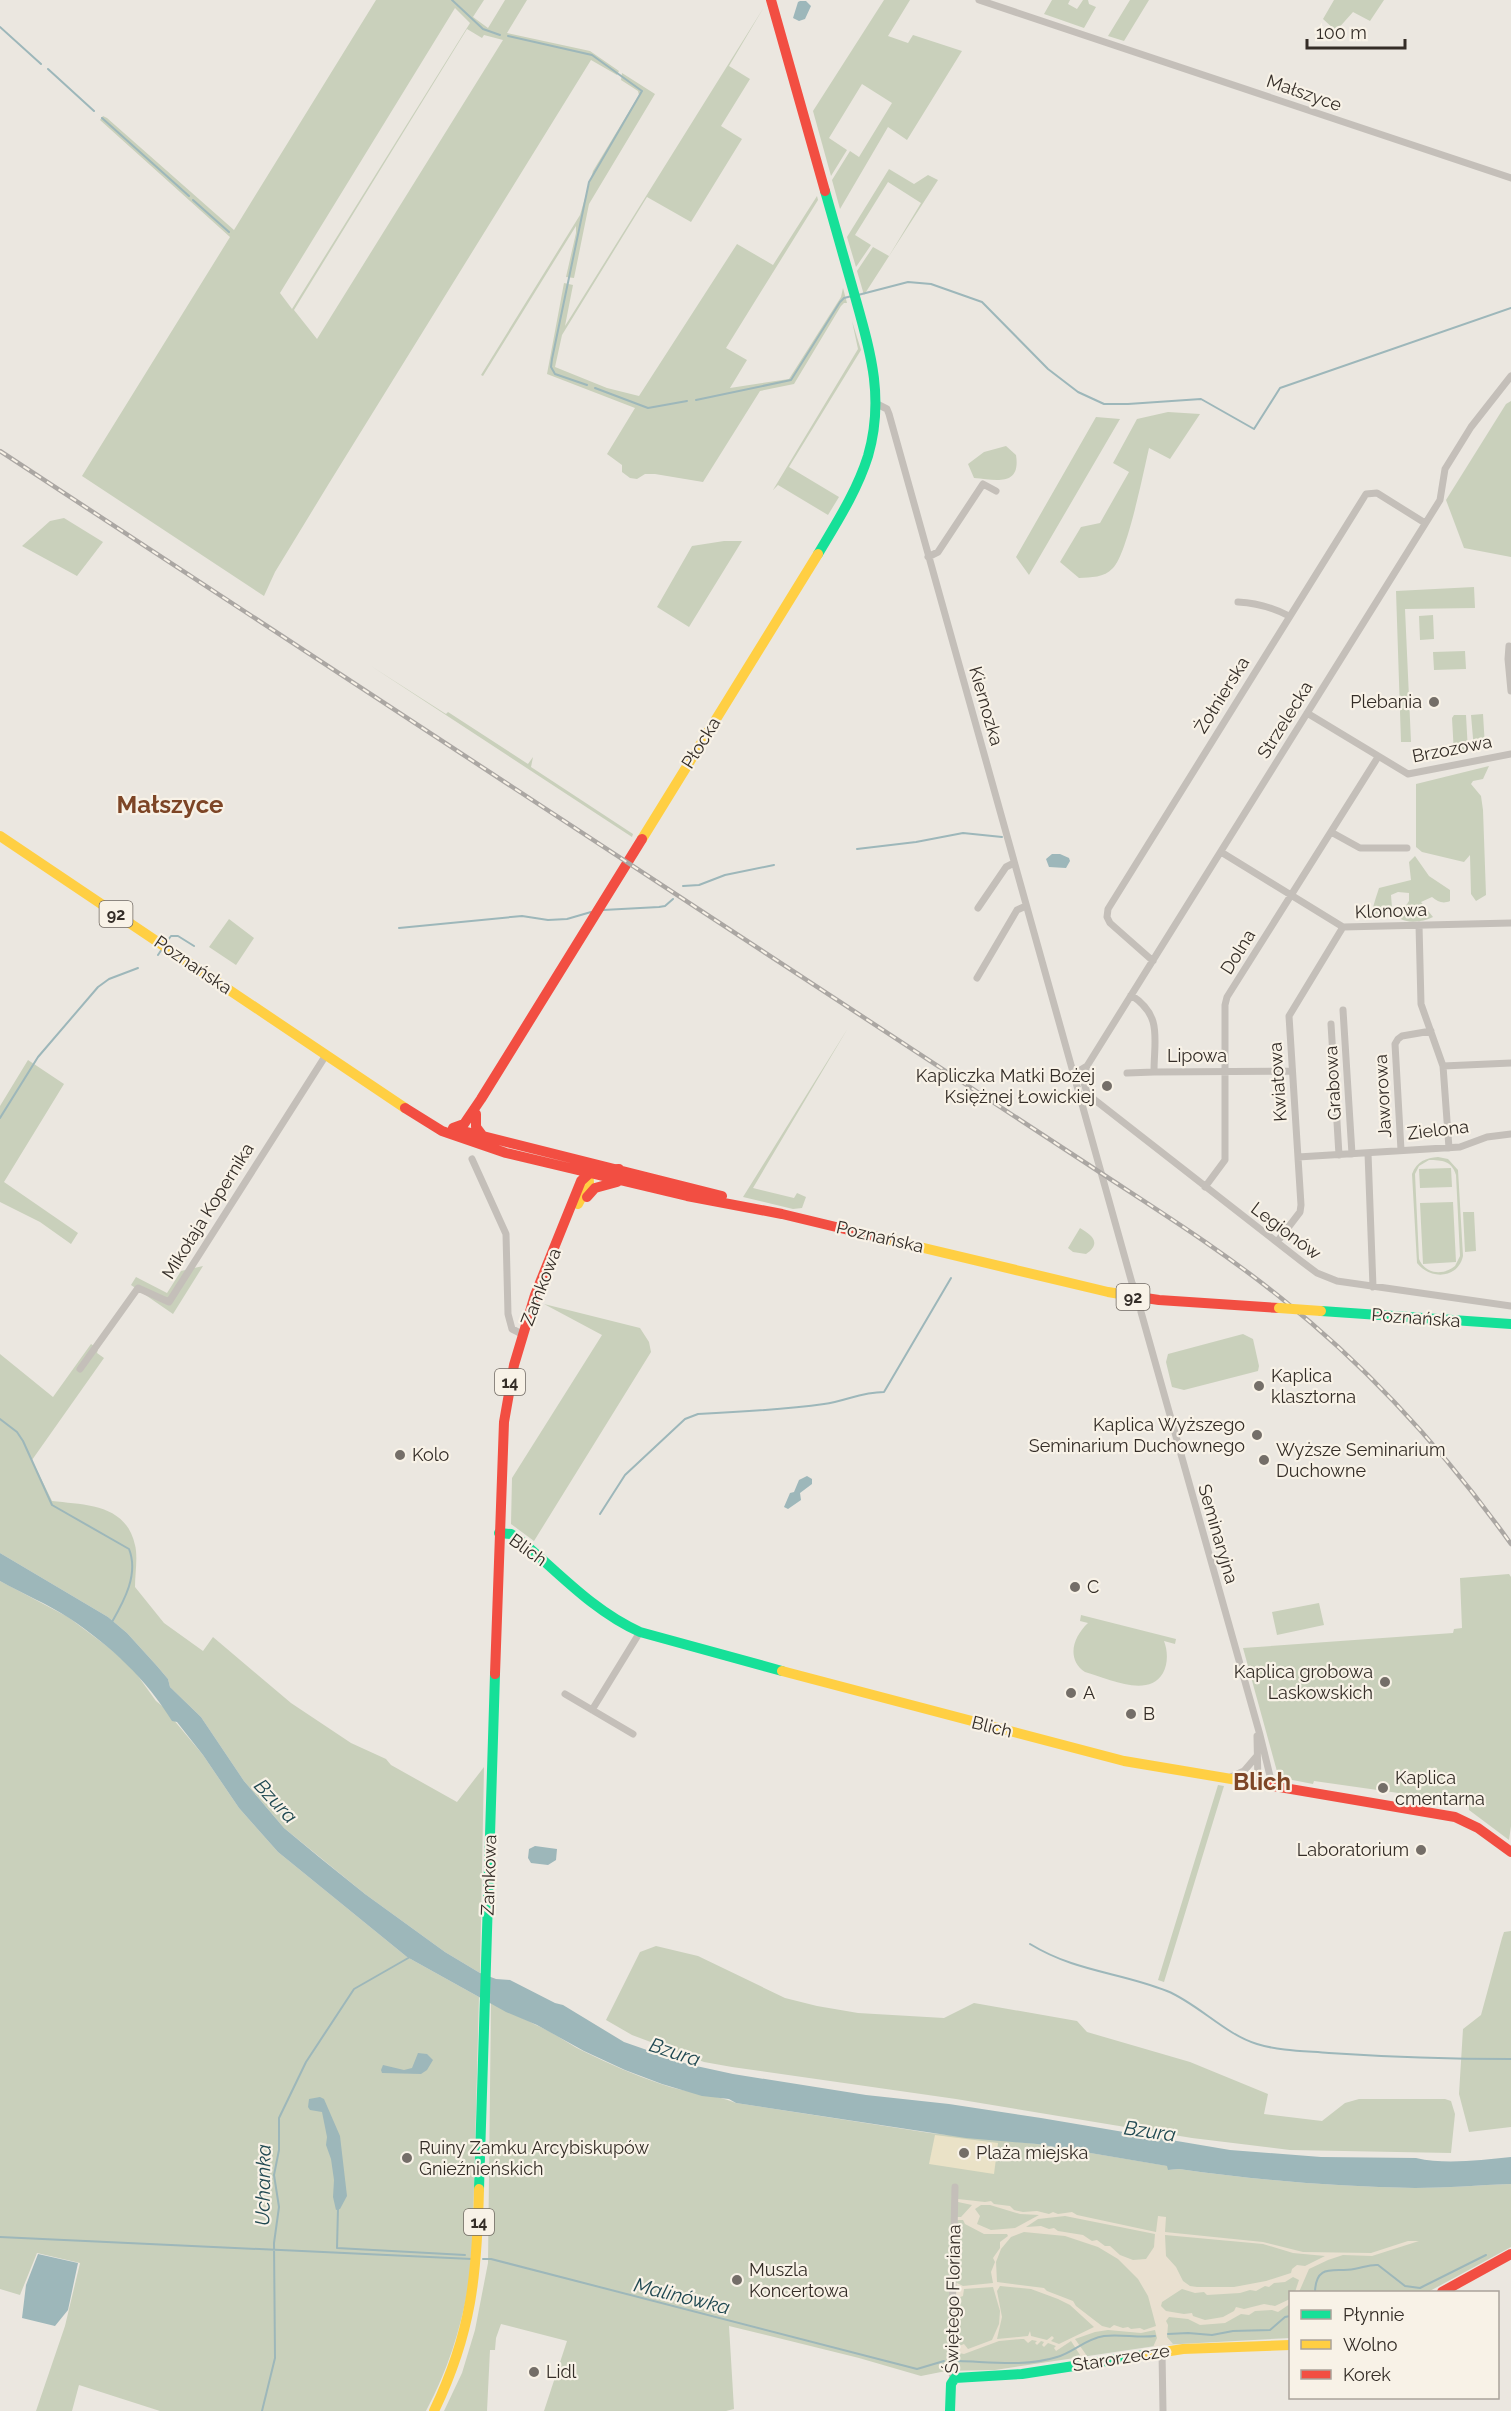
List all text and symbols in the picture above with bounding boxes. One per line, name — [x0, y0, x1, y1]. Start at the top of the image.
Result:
scale bar — [1307, 12, 1404, 50]
text: 100 m — [1316, 22, 1367, 43]
street label: Małszyce — [1264, 70, 1345, 115]
street label: Żołnierska — [1190, 653, 1253, 737]
street label: Kiernozka — [965, 664, 1008, 748]
street label: Strzelecka — [1253, 677, 1317, 762]
place label: Plebania — [1350, 691, 1422, 712]
marker: Plebania — [1427, 695, 1441, 709]
street label: Płocka — [677, 713, 724, 772]
street label: Brzozowa — [1410, 731, 1494, 767]
district label: Małszyce — [117, 790, 223, 819]
street label: Klonowa — [1355, 899, 1427, 922]
road number: 92 — [100, 901, 132, 927]
street label: Dolna — [1216, 925, 1259, 978]
street label: Poznańska — [150, 931, 236, 998]
street label: Kwiatowa — [1264, 1042, 1291, 1123]
street label: Lipowa — [1167, 1045, 1227, 1066]
street label: Grabowa — [1320, 1045, 1345, 1121]
street label: Jaworowa — [1370, 1054, 1395, 1138]
place label: Kapliczka Matki Bożej Księżnej Łowickiej — [916, 1065, 1095, 1107]
marker: Kapliczka Matki Bożej Księżnej Łowickiej — [1100, 1079, 1114, 1093]
street label: Zielona — [1406, 1115, 1470, 1144]
street label: Mikołaja Kopernika — [157, 1139, 258, 1283]
street label: Legionów — [1247, 1197, 1326, 1264]
street label: Poznańska — [834, 1216, 926, 1257]
street label: Zamkowa — [516, 1245, 565, 1329]
road number: 92 — [1116, 1284, 1150, 1310]
street label: Poznańska — [1371, 1304, 1461, 1331]
place label: Kaplica klasztorna — [1271, 1365, 1356, 1407]
road number: 14 — [495, 1369, 525, 1395]
marker: Kaplica klasztorna — [1252, 1379, 1266, 1393]
place label: Kaplica Wyższego Seminarium Duchownego — [1029, 1414, 1245, 1456]
marker: Kaplica Wyższego Seminarium Duchownego — [1250, 1428, 1264, 1442]
place label: Wyższe Seminarium Duchowne — [1276, 1439, 1445, 1481]
place label: Kolo — [412, 1444, 450, 1465]
marker: Kolo — [393, 1448, 407, 1462]
marker: Wyższe Seminarium Duchowne — [1257, 1453, 1271, 1467]
street label: Seminaryjna — [1194, 1482, 1243, 1586]
street label: Blich — [505, 1529, 551, 1570]
place label: C — [1087, 1576, 1099, 1597]
marker: C — [1068, 1580, 1082, 1594]
place label: Kaplica grobowa Laskowskich — [1234, 1661, 1373, 1703]
marker: Kaplica grobowa Laskowskich — [1378, 1675, 1392, 1689]
place label: A — [1083, 1682, 1095, 1703]
marker: A — [1064, 1686, 1078, 1700]
place label: B — [1143, 1703, 1155, 1724]
marker: B — [1124, 1707, 1138, 1721]
street label: Blich — [970, 1711, 1015, 1742]
district label: Blich — [1233, 1767, 1291, 1796]
place label: Kaplica cmentarna — [1395, 1767, 1485, 1809]
water label: Bzura — [249, 1774, 303, 1828]
marker: Kaplica cmentarna — [1376, 1781, 1390, 1795]
street label: Zamkowa — [477, 1834, 500, 1916]
place label: Laboratorium — [1297, 1839, 1409, 1860]
marker: Laboratorium — [1414, 1843, 1428, 1857]
water label: Bzura — [647, 2033, 704, 2071]
water label: Bzura — [1123, 2115, 1177, 2147]
place label: Ruiny Zamku Arcybiskupów Gnieźnieńskich — [419, 2137, 649, 2179]
place label: Plaża miejska — [976, 2142, 1088, 2163]
water label: Uchanka — [250, 2144, 276, 2226]
marker: Plaża miejska — [957, 2146, 971, 2160]
marker: Ruiny Zamku Arcybiskupów Gnieźnieńskich — [400, 2151, 414, 2165]
road number: 14 — [464, 2209, 494, 2235]
street label: Świętego Floriana — [940, 2224, 964, 2374]
place label: Muszla Koncertowa — [749, 2259, 848, 2301]
water label: Malinówka — [632, 2272, 733, 2320]
marker: Muszla Koncertowa — [730, 2273, 744, 2287]
legend — [1289, 2291, 1499, 2399]
text: Płynnie — [1343, 2304, 1405, 2325]
text: Wolno — [1343, 2334, 1398, 2355]
street label: Starorzecze — [1071, 2339, 1171, 2376]
place label: Lidl — [546, 2361, 577, 2382]
text: Korek — [1343, 2364, 1391, 2385]
marker: Lidl — [527, 2365, 541, 2379]

